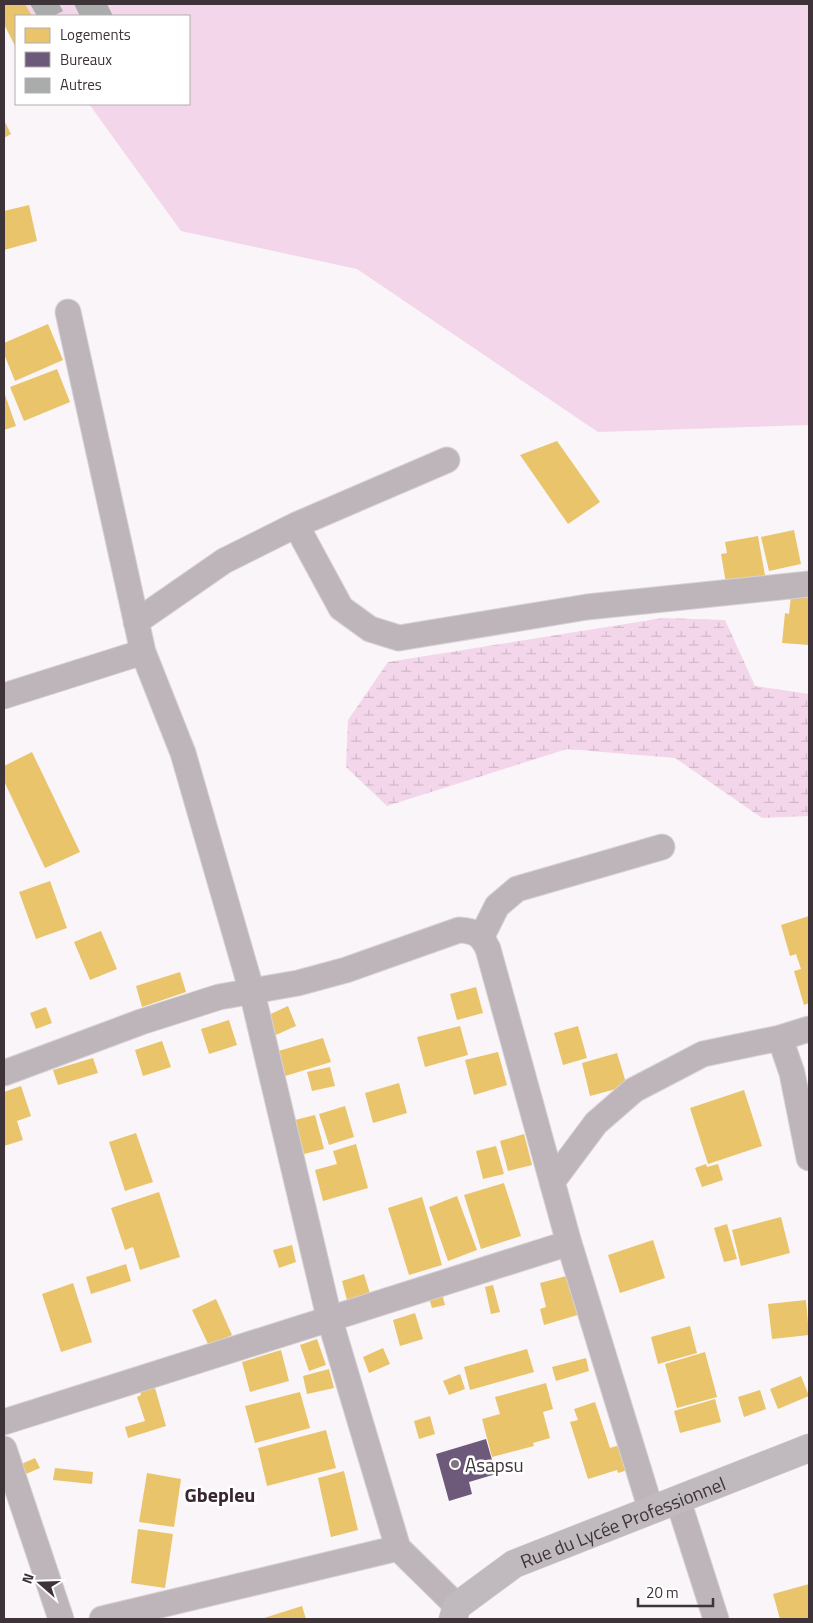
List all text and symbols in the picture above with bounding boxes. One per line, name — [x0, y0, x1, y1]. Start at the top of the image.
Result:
legend — [15, 15, 190, 105]
text: Logements — [60, 23, 131, 46]
text: Bureaux — [60, 48, 112, 71]
text: Autres — [60, 73, 102, 96]
place label: Asapsu — [465, 1450, 524, 1479]
marker: Asapsu — [449, 1458, 461, 1470]
street label: Rue du Lycée Professionnel — [516, 1468, 729, 1575]
district label: Gbepleu — [185, 1479, 255, 1510]
north arrow — [15, 1558, 65, 1608]
text: N — [16, 1570, 39, 1587]
scale bar — [638, 1576, 713, 1608]
text: 20 m — [646, 1581, 679, 1604]

